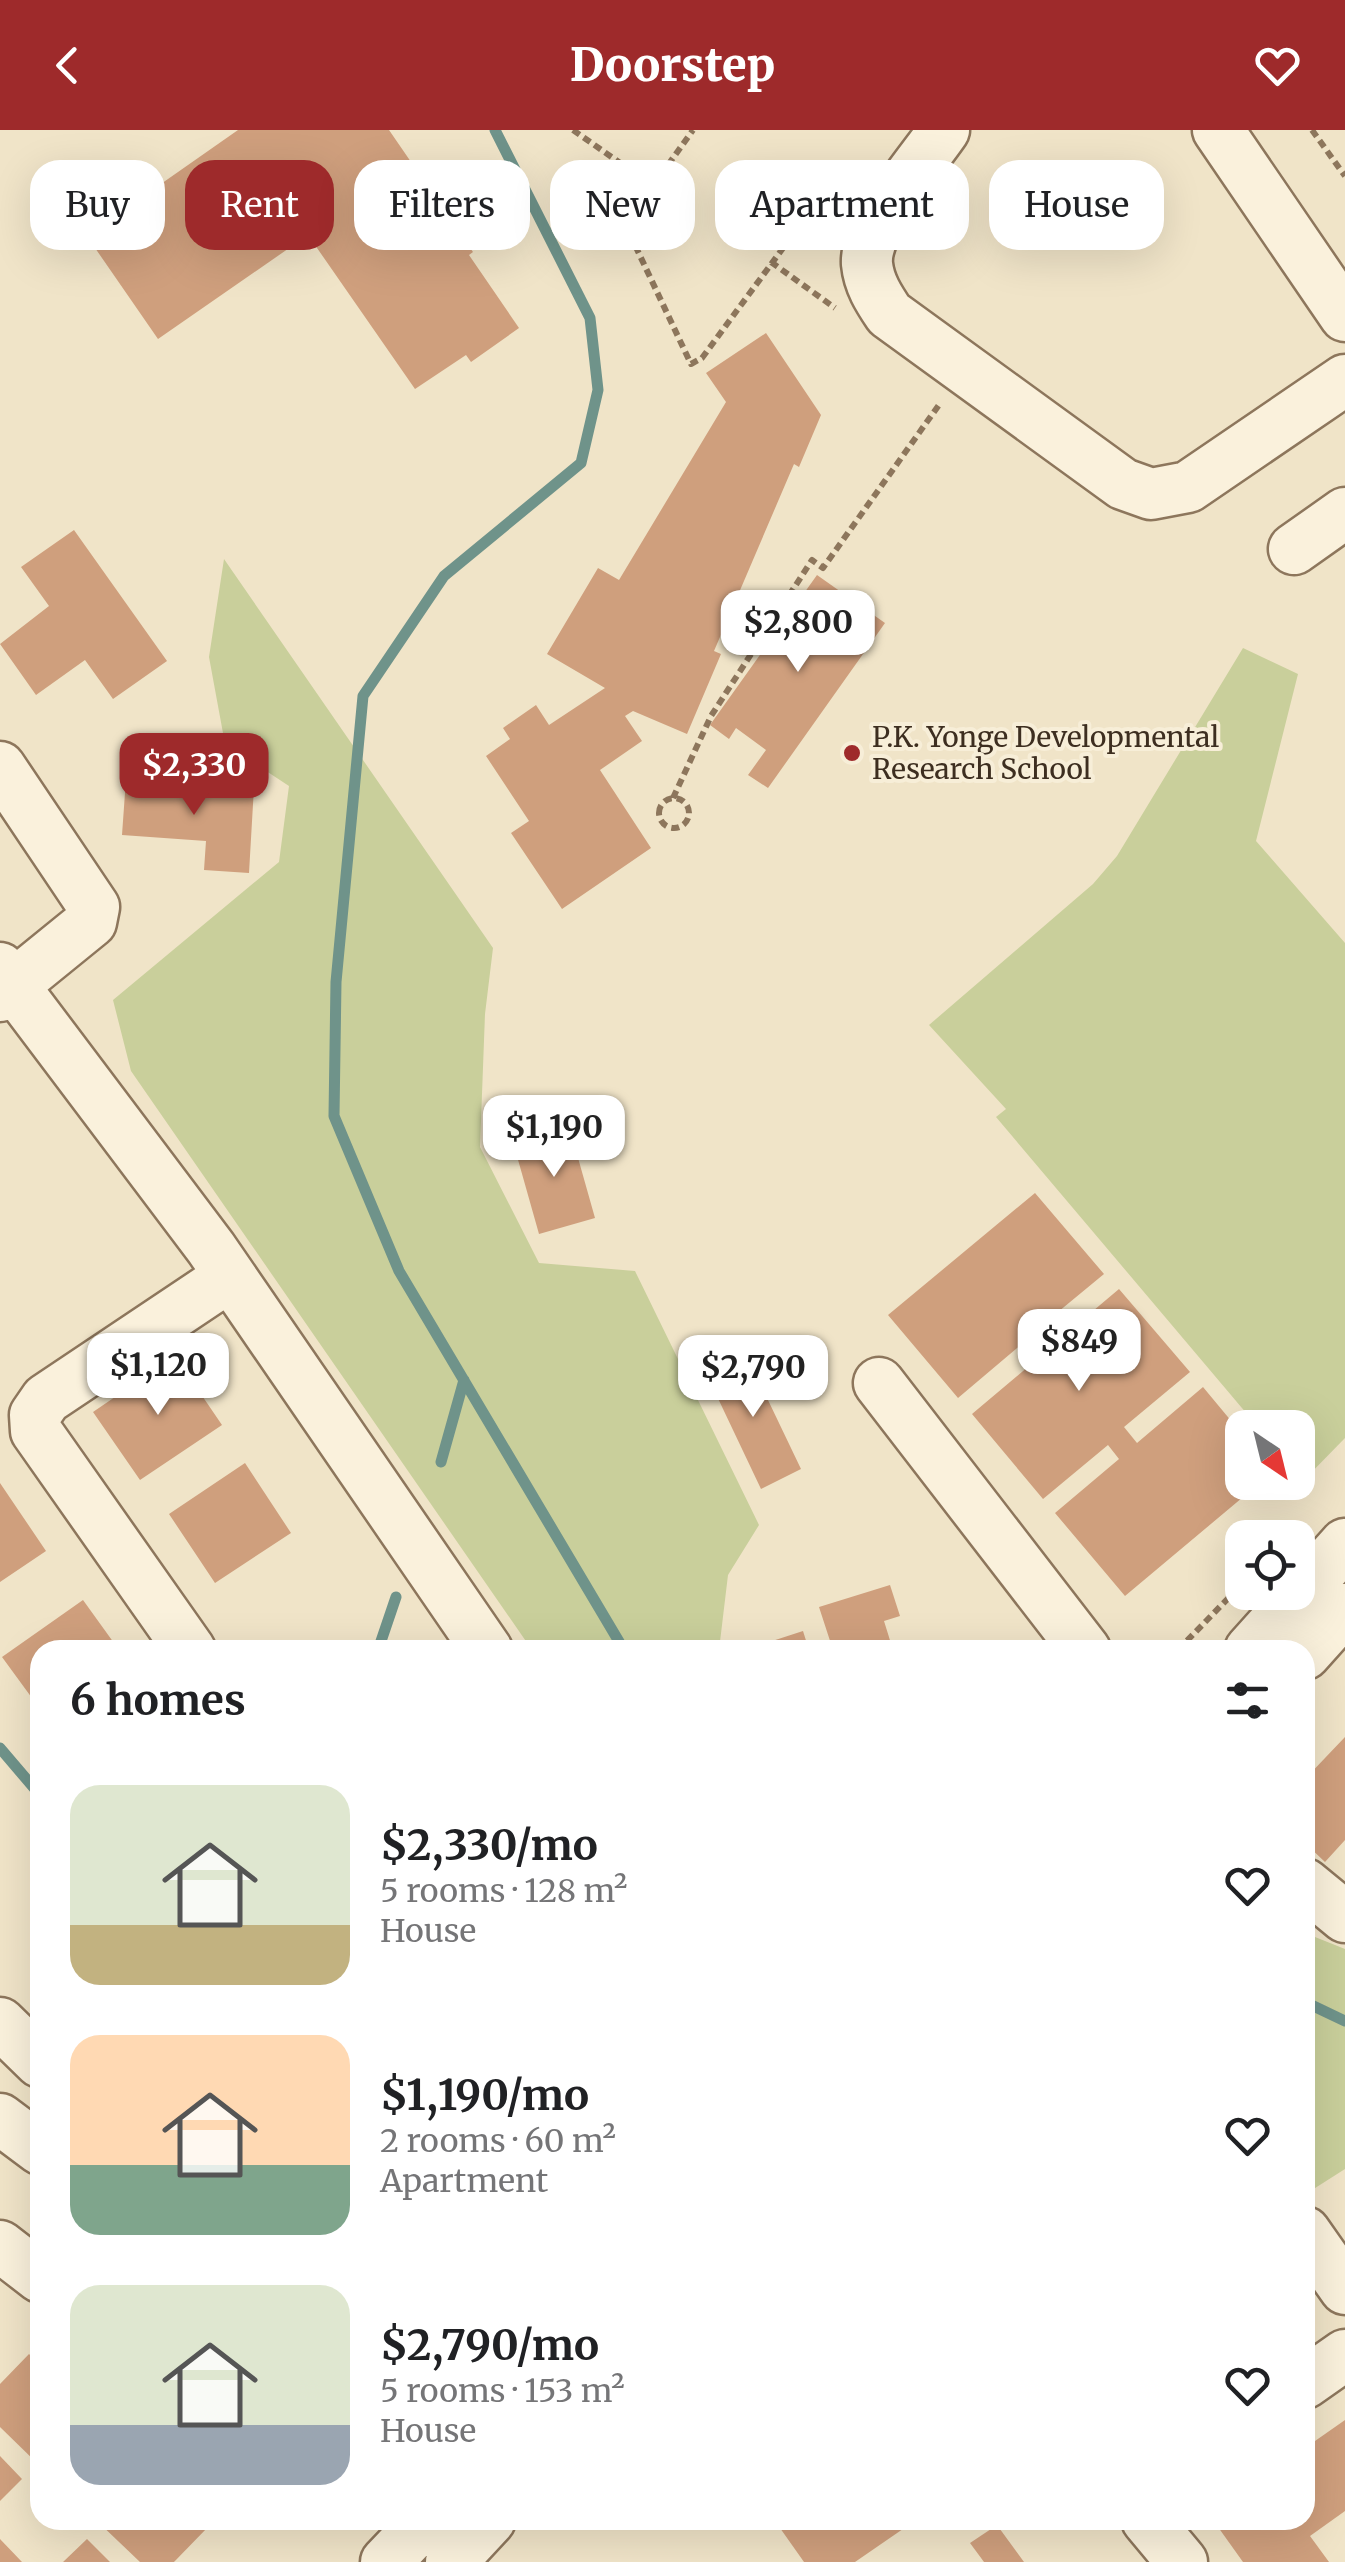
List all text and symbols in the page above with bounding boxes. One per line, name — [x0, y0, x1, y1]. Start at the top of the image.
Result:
text: Doorstep — [570, 37, 775, 93]
icon: back — [40, 38, 95, 93]
icon: heart — [1250, 38, 1305, 93]
chip: Buy — [30, 160, 165, 250]
chip: Rent — [185, 160, 334, 250]
chip: Filters — [354, 160, 530, 250]
chip: New — [550, 160, 695, 250]
chip: Apartment — [715, 160, 969, 250]
chip: House — [989, 160, 1164, 250]
pin: $2,800 — [717, 590, 879, 675]
text: $2,800 — [743, 602, 853, 642]
place label: P.K. Yonge Developmental Research School — [872, 719, 1220, 787]
pin: $2,330 — [113, 733, 275, 818]
marker: P.K. Yonge Developmental Research School — [841, 742, 863, 764]
text: $2,330 — [142, 745, 246, 785]
pin: $1,190 — [473, 1095, 635, 1180]
text: $1,190 — [505, 1107, 603, 1147]
pin: $849 — [1020, 1309, 1138, 1394]
text: $849 — [1040, 1321, 1118, 1361]
pin: $1,120 — [77, 1333, 239, 1418]
pin: $2,790 — [672, 1335, 834, 1420]
text: $1,120 — [109, 1345, 207, 1385]
text: $2,790 — [700, 1347, 806, 1387]
north arrow — [1225, 1410, 1315, 1500]
map controls — [1225, 1410, 1315, 1610]
button: locate — [1225, 1520, 1315, 1610]
icon: filters — [1220, 1673, 1275, 1728]
text: 6 homes — [70, 1674, 246, 1726]
text: $2,330/mo — [380, 1819, 598, 1871]
icon: home — [150, 1825, 270, 1945]
icon: heart — [1220, 1858, 1275, 1913]
text: 5 rooms · 128 m² — [380, 1871, 627, 1911]
text: House — [380, 1911, 476, 1951]
text: $1,190/mo — [380, 2069, 589, 2121]
icon: home — [150, 2075, 270, 2195]
icon: heart — [1220, 2108, 1275, 2163]
text: 2 rooms · 60 m² — [380, 2121, 616, 2161]
text: Apartment — [380, 2161, 548, 2201]
text: $2,790/mo — [380, 2319, 599, 2371]
icon: home — [150, 2325, 270, 2445]
icon: heart — [1220, 2358, 1275, 2413]
text: 5 rooms · 153 m² — [380, 2371, 625, 2411]
text: House — [380, 2411, 476, 2451]

